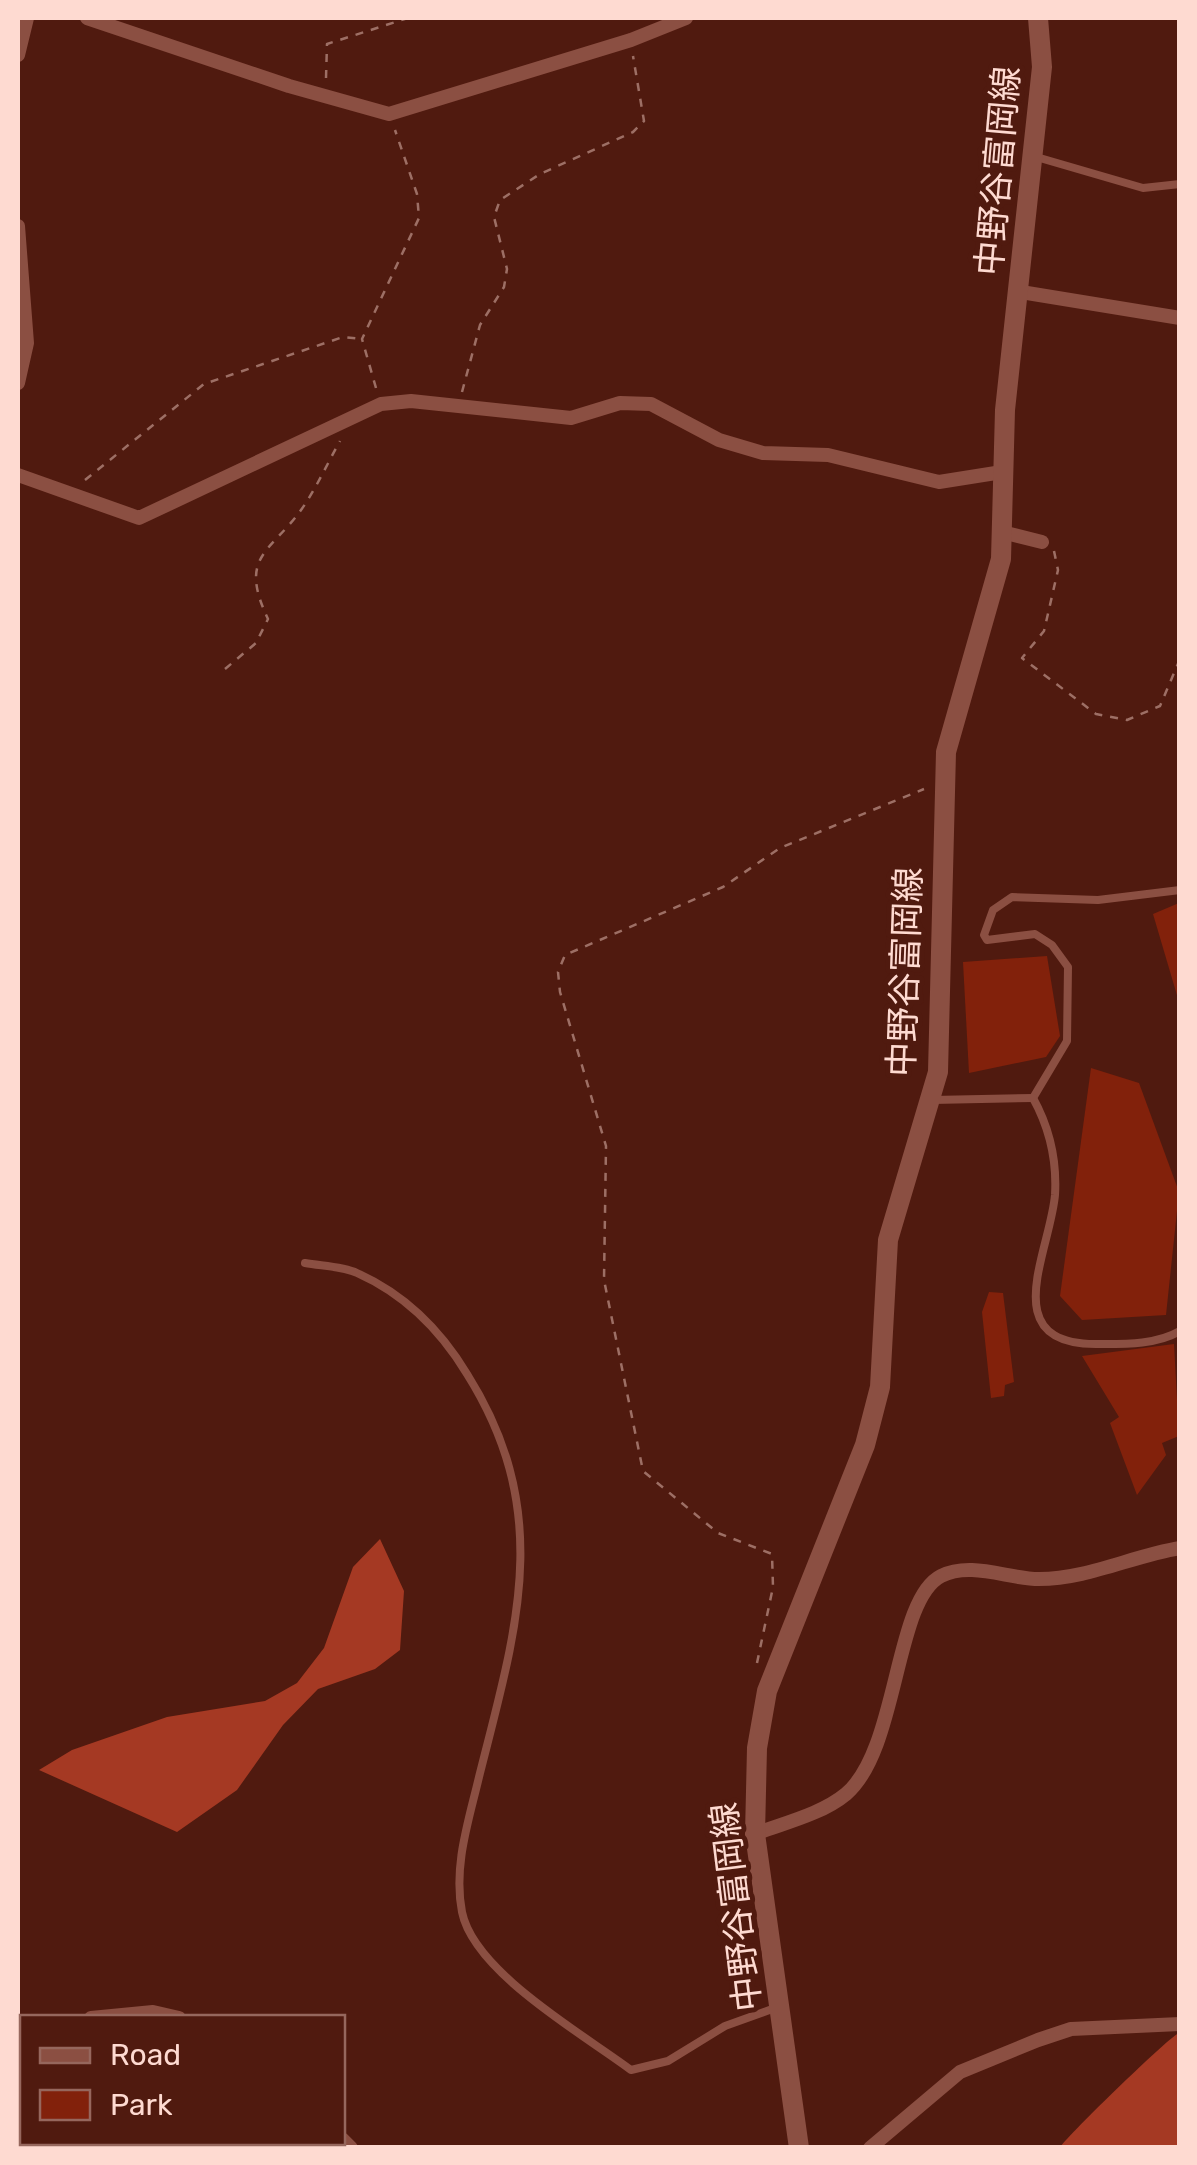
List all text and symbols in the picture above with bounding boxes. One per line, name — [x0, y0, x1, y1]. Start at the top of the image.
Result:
street label: 中野谷富岡線 — [968, 65, 1028, 277]
street label: 中野谷富岡線 — [880, 866, 930, 1078]
street label: 中野谷富岡線 — [702, 1800, 770, 2014]
legend — [20, 2015, 345, 2145]
text: Road — [110, 2037, 181, 2073]
text: Park — [110, 2087, 173, 2123]

